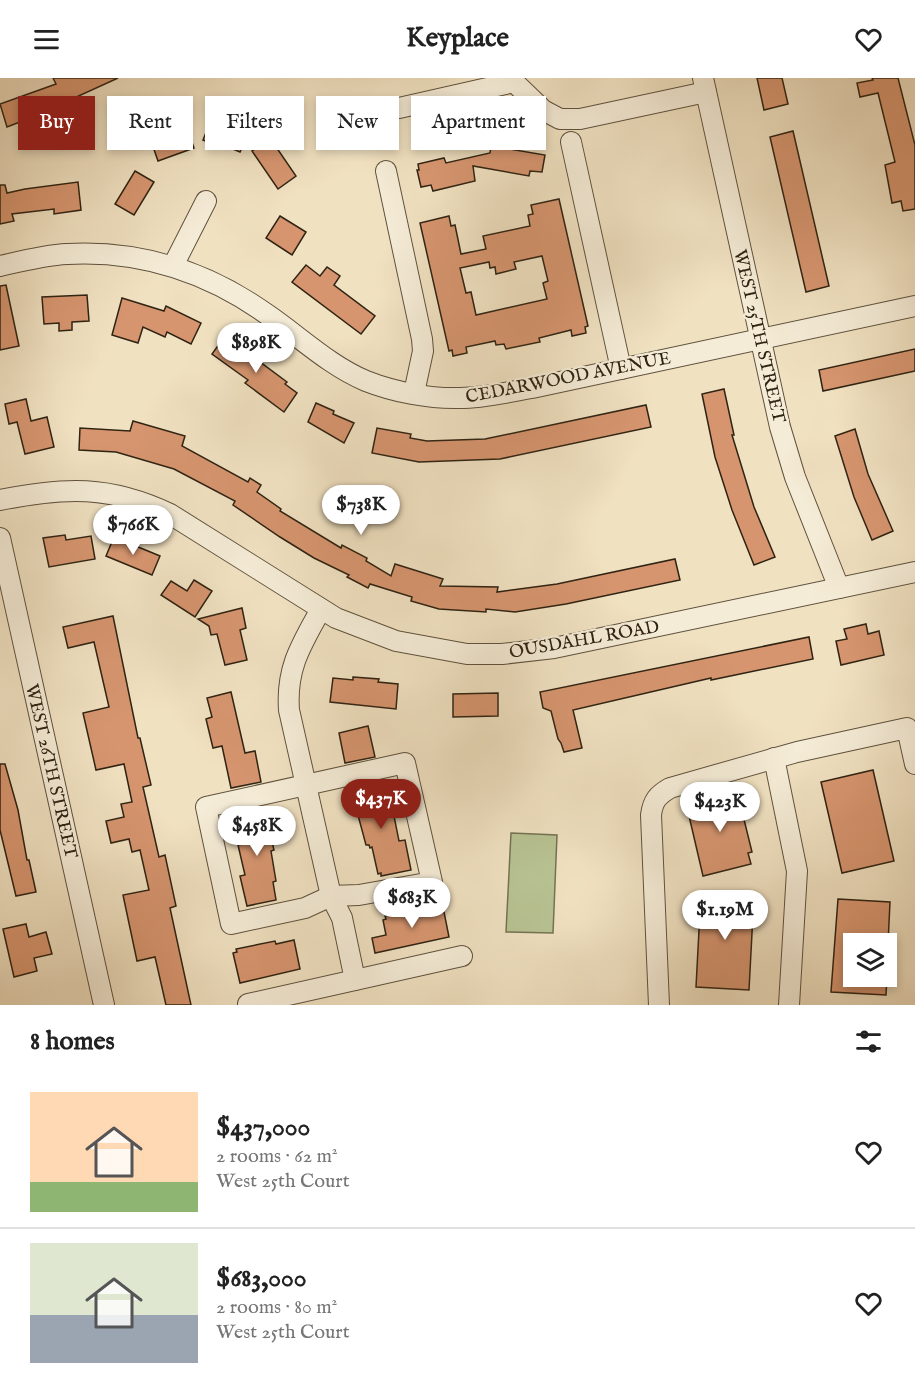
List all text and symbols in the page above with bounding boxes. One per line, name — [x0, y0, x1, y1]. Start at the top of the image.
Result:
text: Keyplace — [406, 22, 509, 56]
icon: menu — [30, 23, 63, 56]
icon: heart — [852, 23, 885, 56]
chip: Buy — [18, 96, 95, 150]
chip: Rent — [107, 96, 193, 150]
chip: Filters — [205, 96, 304, 150]
chip: New — [316, 96, 399, 150]
chip: Apartment — [411, 96, 546, 150]
street label: WEST 25TH STREET — [727, 247, 790, 425]
pin: $898K — [214, 323, 298, 374]
text: $898K — [231, 330, 281, 355]
street label: CEDARWOOD AVENUE — [464, 347, 673, 410]
pin: $738K — [319, 485, 403, 536]
text: $738K — [336, 492, 386, 517]
pin: $766K — [91, 505, 175, 556]
text: $766K — [107, 512, 159, 537]
street label: OUSDAHL ROAD — [507, 616, 661, 665]
street label: WEST 26TH STREET — [19, 682, 82, 861]
pin: $437K — [339, 779, 423, 830]
pin: $423K — [678, 782, 762, 833]
text: $437K — [355, 786, 407, 811]
text: $423K — [694, 789, 746, 814]
pin: $458K — [215, 806, 299, 857]
text: $458K — [232, 813, 282, 838]
pin: $683K — [370, 878, 454, 929]
text: $683K — [387, 885, 437, 910]
pin: $1.19M — [676, 890, 774, 941]
text: $1.19M — [696, 897, 754, 922]
map controls — [843, 933, 897, 987]
button: layers — [843, 933, 897, 987]
text: 8 homes — [30, 1025, 115, 1058]
icon: filters — [852, 1025, 885, 1058]
text: $437,000 — [216, 1111, 310, 1144]
icon: home — [78, 1116, 150, 1188]
icon: heart — [852, 1136, 885, 1169]
text: 2 rooms · 62 m² — [216, 1144, 338, 1169]
text: West 25th Court — [216, 1169, 350, 1194]
text: $683,000 — [216, 1262, 307, 1295]
icon: home — [78, 1267, 150, 1339]
icon: heart — [852, 1287, 885, 1320]
text: 2 rooms · 80 m² — [216, 1295, 337, 1320]
text: West 25th Court — [216, 1320, 350, 1345]

